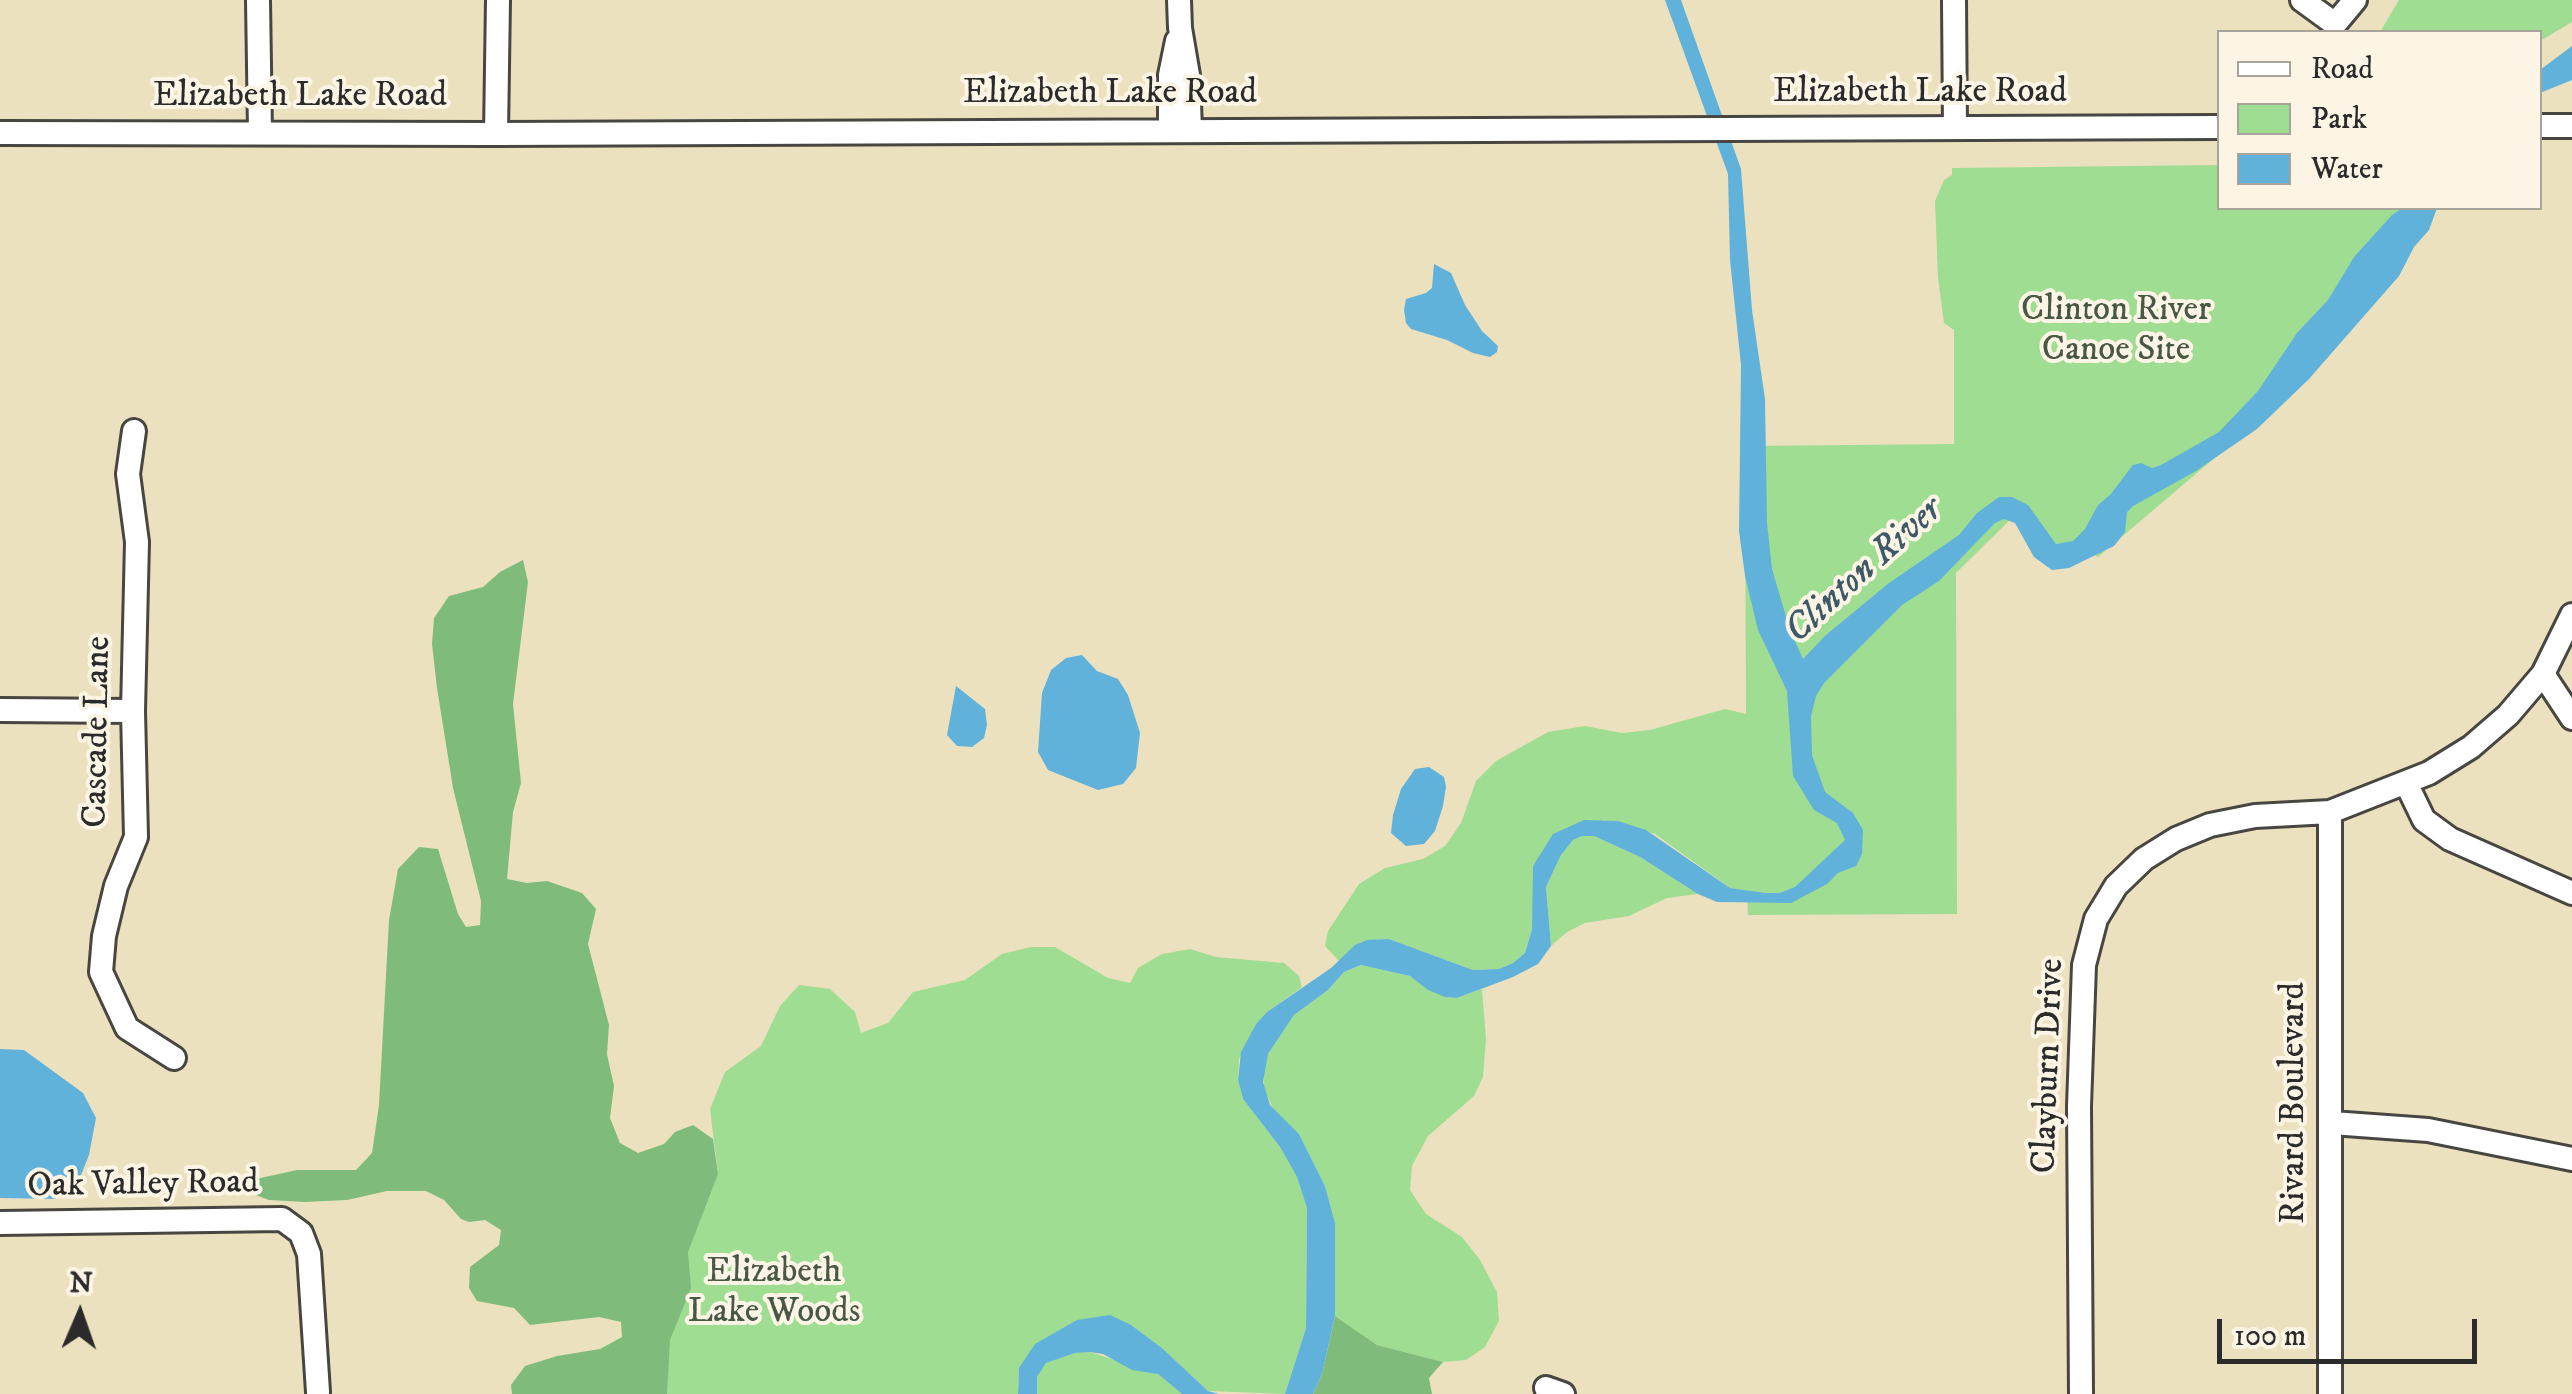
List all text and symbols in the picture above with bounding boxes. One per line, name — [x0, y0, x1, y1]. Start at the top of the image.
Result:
legend — [2217, 30, 2542, 210]
text: Road — [2311, 51, 2373, 88]
street label: Elizabeth Lake Road — [1773, 73, 2067, 115]
street label: Elizabeth Lake Road — [963, 74, 1257, 116]
street label: Elizabeth Lake Road — [153, 77, 447, 119]
text: Park — [2311, 101, 2367, 138]
text: Water — [2311, 151, 2383, 188]
park label: Clinton River Canoe Site — [2021, 291, 2211, 373]
water label: Clinton River — [1777, 489, 1953, 655]
street label: Cascade Lane — [76, 636, 122, 828]
street label: Clayburn Drive — [2025, 958, 2075, 1174]
street label: Rivard Boulevard — [2275, 982, 2317, 1224]
street label: Oak Valley Road — [27, 1163, 259, 1209]
park label: Elizabeth Lake Woods — [688, 1253, 860, 1335]
north arrow — [30, 1264, 130, 1364]
text: N — [69, 1266, 93, 1301]
scale bar — [2222, 1299, 2482, 1361]
text: 100 m — [2234, 1318, 2306, 1355]

